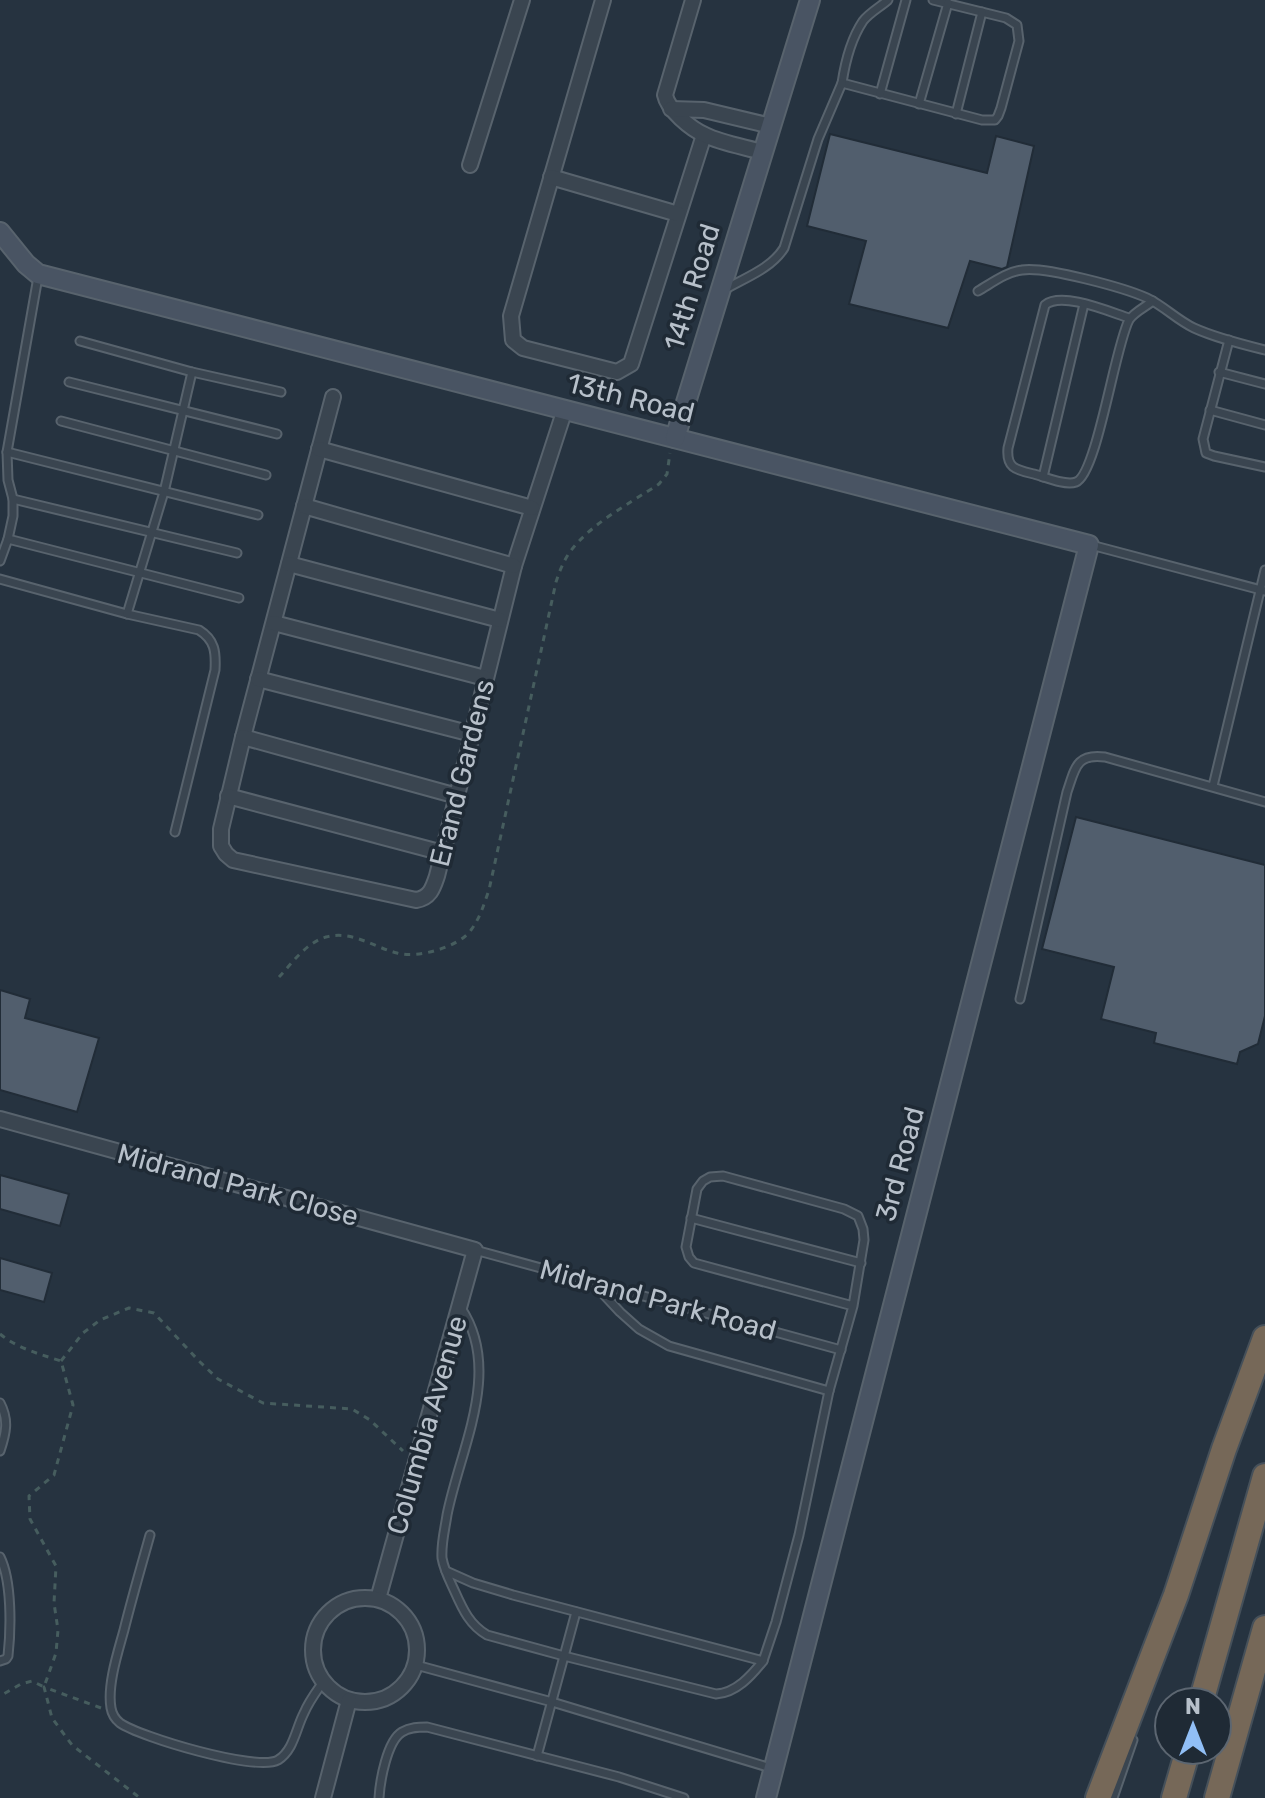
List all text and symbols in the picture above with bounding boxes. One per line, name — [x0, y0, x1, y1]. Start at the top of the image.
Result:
street label: 14th Road — [657, 220, 727, 354]
street label: 13th Road — [564, 366, 698, 430]
street label: Erand Gardens — [423, 676, 501, 870]
street label: 3rd Road — [869, 1103, 931, 1225]
street label: Midrand Park Close — [114, 1137, 362, 1233]
street label: Midrand Park Road — [536, 1253, 780, 1347]
street label: Columbia Avenue — [380, 1312, 474, 1538]
north arrow — [1153, 1686, 1233, 1766]
text: N — [1185, 1693, 1201, 1720]

